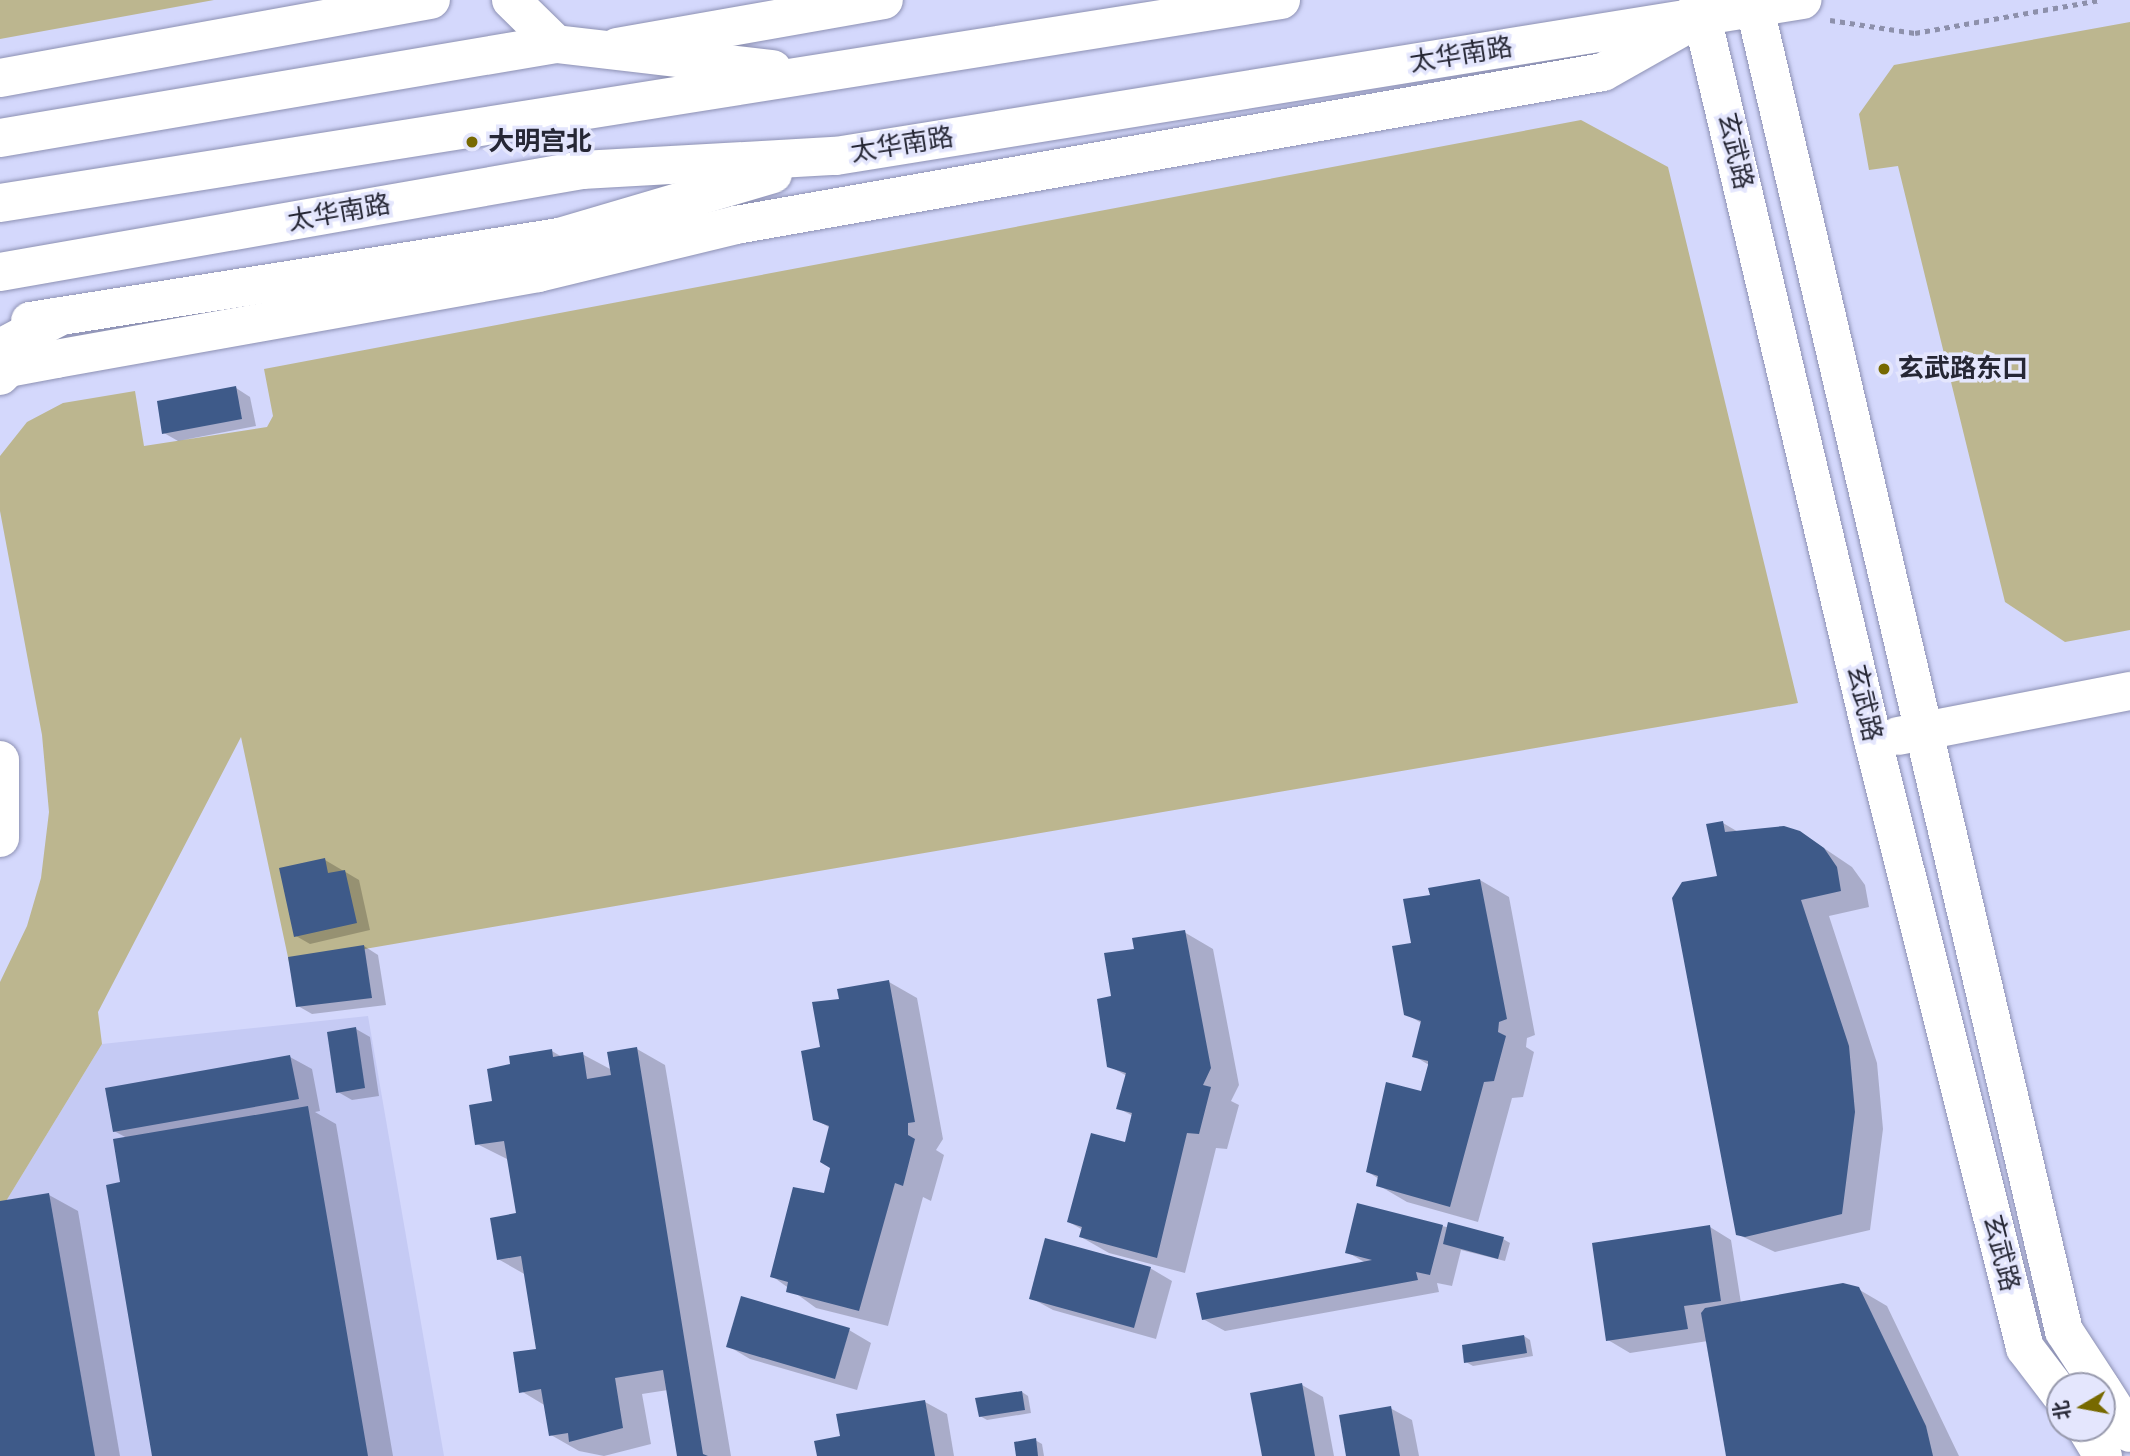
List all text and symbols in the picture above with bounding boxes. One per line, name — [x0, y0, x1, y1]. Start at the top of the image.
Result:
street label: 太华南路 — [1407, 31, 1515, 79]
street label: 玄武路 — [1711, 109, 1759, 193]
street label: 太华南路 — [848, 121, 956, 169]
place label: 大明宫北 — [488, 126, 592, 158]
marker: 大明宫北 — [462, 132, 482, 152]
street label: 太华南路 — [285, 189, 393, 237]
place label: 玄武路东口 — [1898, 353, 2028, 385]
marker: 玄武路东口 — [1876, 361, 1892, 377]
street label: 玄武路 — [1840, 661, 1888, 745]
street label: 玄武路 — [1976, 1211, 2026, 1295]
north arrow — [2046, 1372, 2116, 1442]
text: 北 — [2047, 1399, 2077, 1422]

